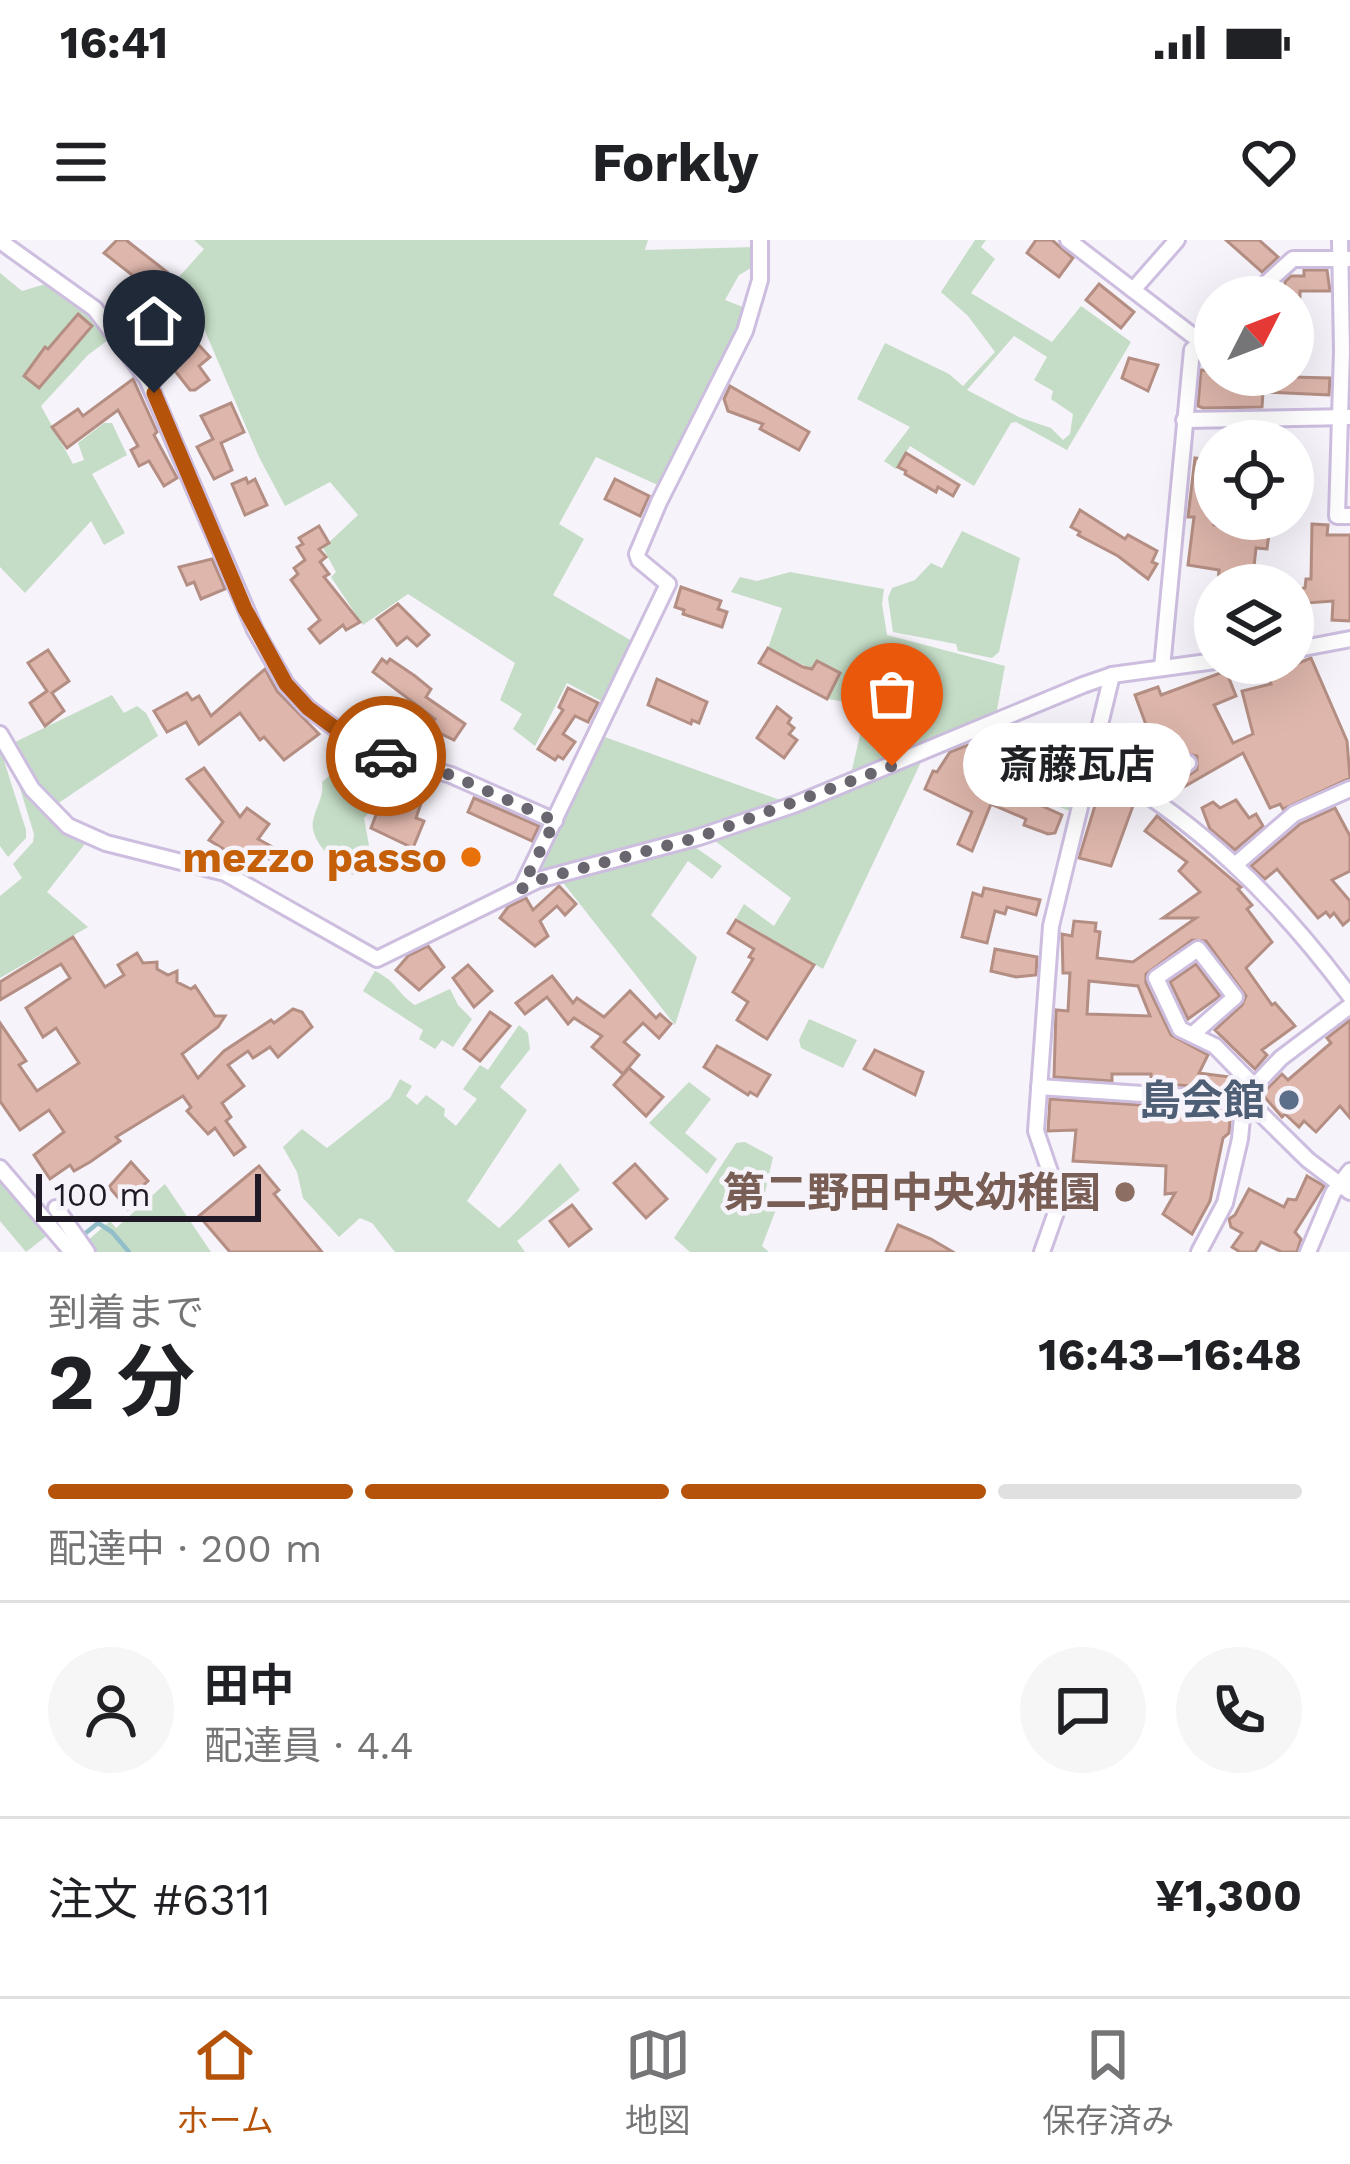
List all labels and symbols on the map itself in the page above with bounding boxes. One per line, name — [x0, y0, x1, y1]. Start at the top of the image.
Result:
pin — [103, 270, 205, 393]
north arrow — [1194, 276, 1314, 396]
pin — [841, 643, 943, 766]
courier — [326, 696, 446, 816]
callout: 斎藤瓦店 — [964, 724, 1192, 808]
place label: mezzo passo — [183, 833, 447, 882]
marker: mezzo passo — [458, 844, 484, 870]
place label: 島会館 — [1139, 1076, 1265, 1125]
marker: 島会館 — [1276, 1087, 1302, 1113]
scale bar — [36, 1168, 261, 1221]
place label: 第二野田中央幼稚園 — [723, 1168, 1101, 1217]
marker: 第二野田中央幼稚園 — [1112, 1179, 1138, 1205]

